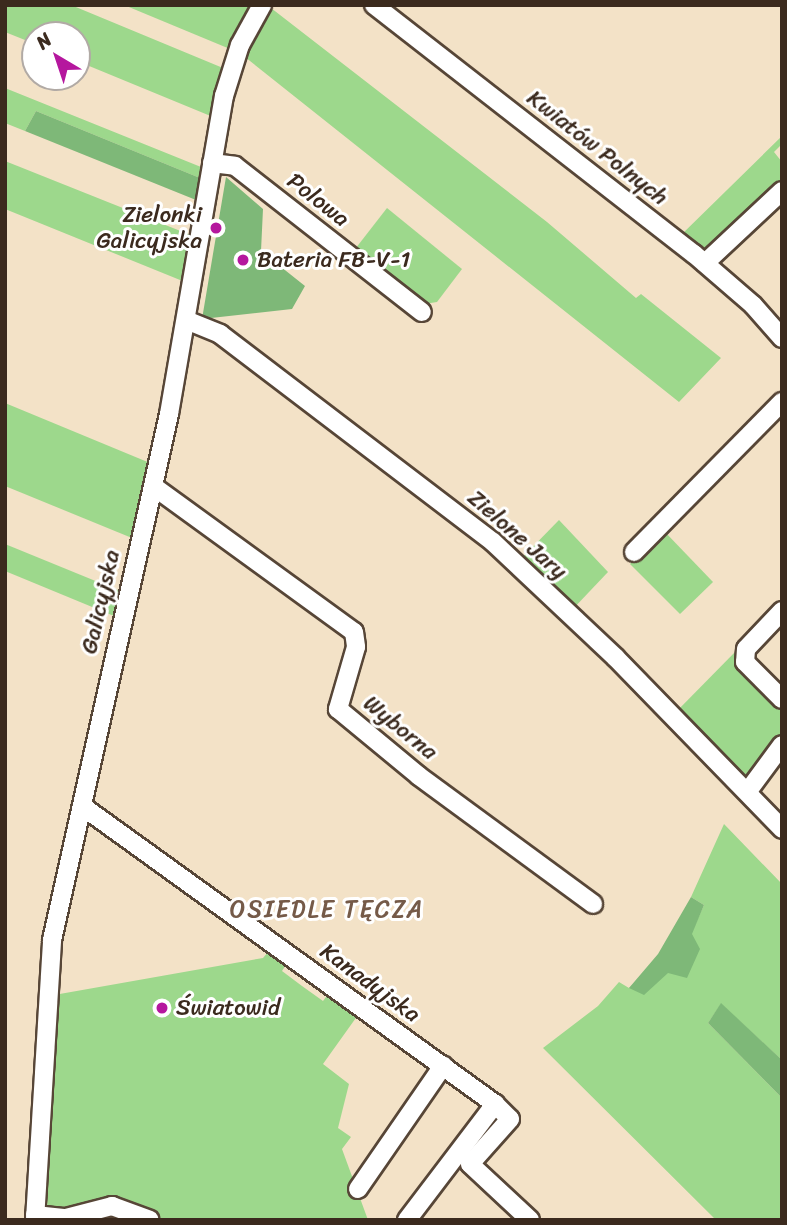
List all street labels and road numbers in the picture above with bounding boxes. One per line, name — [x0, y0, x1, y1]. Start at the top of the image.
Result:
street label: Kwiatów Polnych — [521, 84, 673, 212]
street label: Polowa — [281, 167, 355, 233]
street label: Zielone Jary — [462, 484, 572, 586]
street label: Galicyjska — [76, 548, 126, 656]
street label: Wyborna — [358, 690, 442, 766]
street label: Kanadyjska — [315, 938, 425, 1028]

